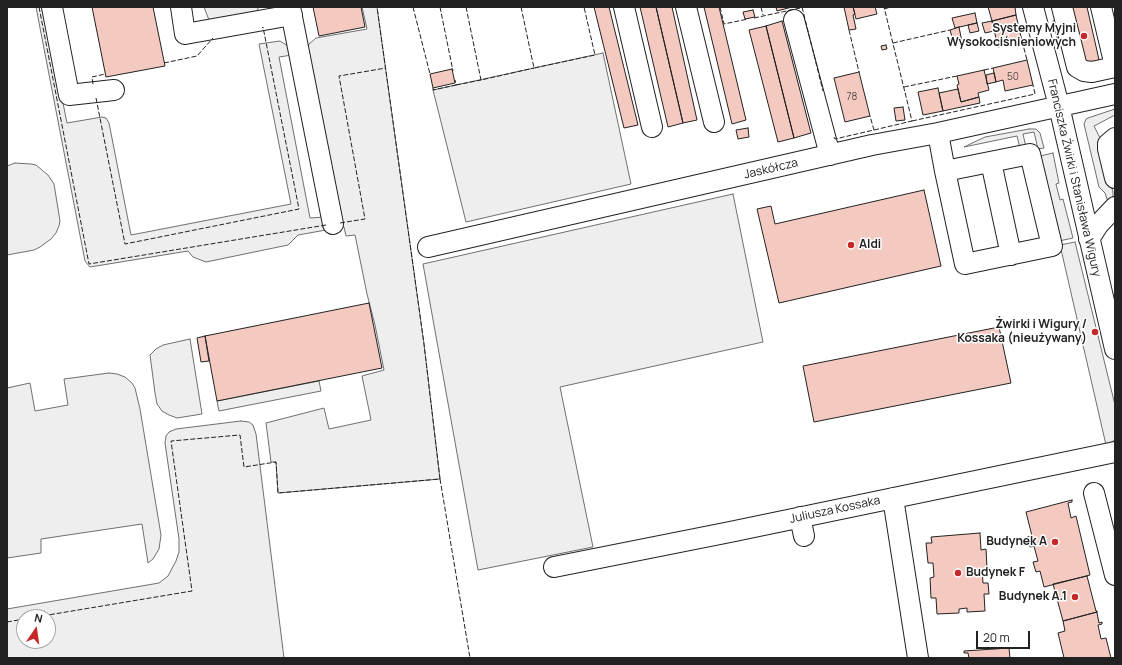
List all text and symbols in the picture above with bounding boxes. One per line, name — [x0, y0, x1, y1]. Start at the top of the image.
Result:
place label: Systemy Myjni Wysokociśnieniowych — [947, 22, 1076, 50]
marker: Systemy Myjni Wysokociśnieniowych — [1079, 31, 1089, 41]
house number: 50 — [1007, 71, 1019, 83]
street label: Franciszka Żwirki i Stanisława Wigury — [1044, 78, 1104, 278]
house number: 78 — [847, 91, 857, 103]
street label: Jaskółcza — [743, 156, 799, 182]
place label: Aldi — [859, 238, 881, 252]
marker: Aldi — [846, 240, 856, 250]
place label: Żwirki i Wigury / Kossaka (nieużywany) — [957, 318, 1087, 346]
marker: Żwirki i Wigury / Kossaka (nieużywany) — [1090, 327, 1100, 337]
street label: Juliusza Kossaka — [788, 493, 882, 527]
place label: Budynek A — [986, 535, 1047, 549]
marker: Budynek A — [1050, 537, 1060, 547]
place label: Budynek F — [966, 566, 1025, 580]
marker: Budynek F — [953, 568, 963, 578]
place label: Budynek A.1 — [999, 590, 1067, 604]
marker: Budynek A.1 — [1070, 592, 1080, 602]
north arrow — [16, 609, 56, 649]
text: N — [33, 610, 44, 626]
scale bar — [978, 623, 1032, 649]
text: 20 m — [983, 629, 1010, 646]

